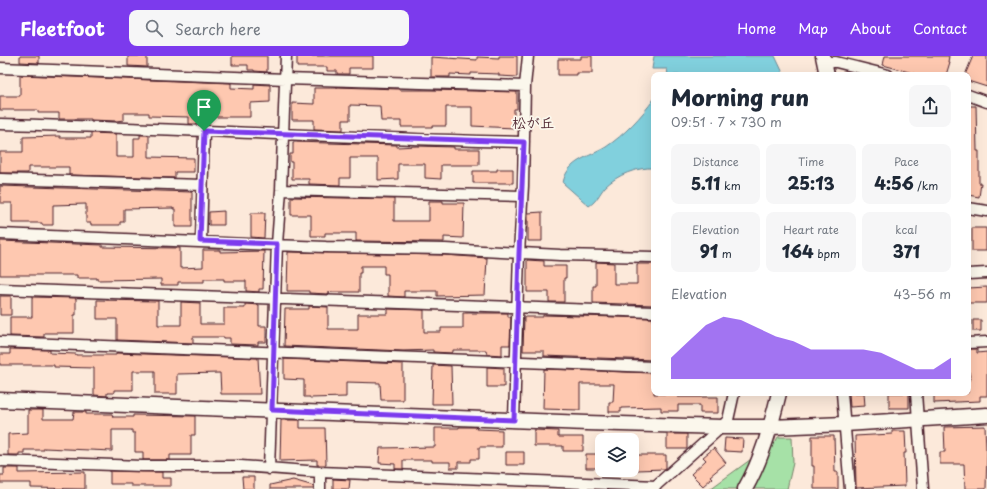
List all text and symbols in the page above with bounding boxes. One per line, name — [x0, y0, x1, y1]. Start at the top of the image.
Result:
search box — [129, 10, 409, 46]
text: Fleetfoot — [20, 14, 105, 42]
icon: search — [143, 17, 165, 39]
text: Search here — [175, 17, 261, 40]
text: Home — [737, 18, 776, 39]
text: Map — [798, 18, 828, 39]
text: About — [850, 18, 891, 39]
text: Contact — [913, 18, 967, 39]
text: Morning run — [671, 80, 809, 113]
button: share — [909, 85, 951, 127]
pin — [187, 90, 221, 131]
icon: arrive — [193, 96, 215, 118]
district label: 松が丘 — [512, 112, 554, 133]
text: 09:51 · 7 × 730 m — [671, 112, 782, 131]
text: Distance — [693, 153, 739, 170]
text: Time — [798, 153, 824, 170]
text: Pace — [894, 153, 919, 170]
text: 5.11 — [691, 170, 721, 196]
text: 25:13 — [787, 170, 835, 196]
text: 4:56 — [874, 170, 914, 196]
text: km — [721, 177, 741, 194]
text: /km — [914, 177, 938, 194]
text: Elevation — [692, 221, 739, 238]
text: Heart rate — [783, 221, 839, 238]
text: kcal — [895, 221, 917, 238]
text: 91 — [700, 238, 718, 264]
text: 164 — [782, 238, 814, 264]
text: 371 — [893, 238, 920, 264]
text: m — [718, 245, 732, 262]
text: bpm — [814, 245, 840, 262]
text: Elevation — [671, 284, 727, 303]
text: 43–56 m — [893, 284, 951, 303]
map controls — [595, 433, 639, 477]
button: layers — [595, 433, 639, 477]

